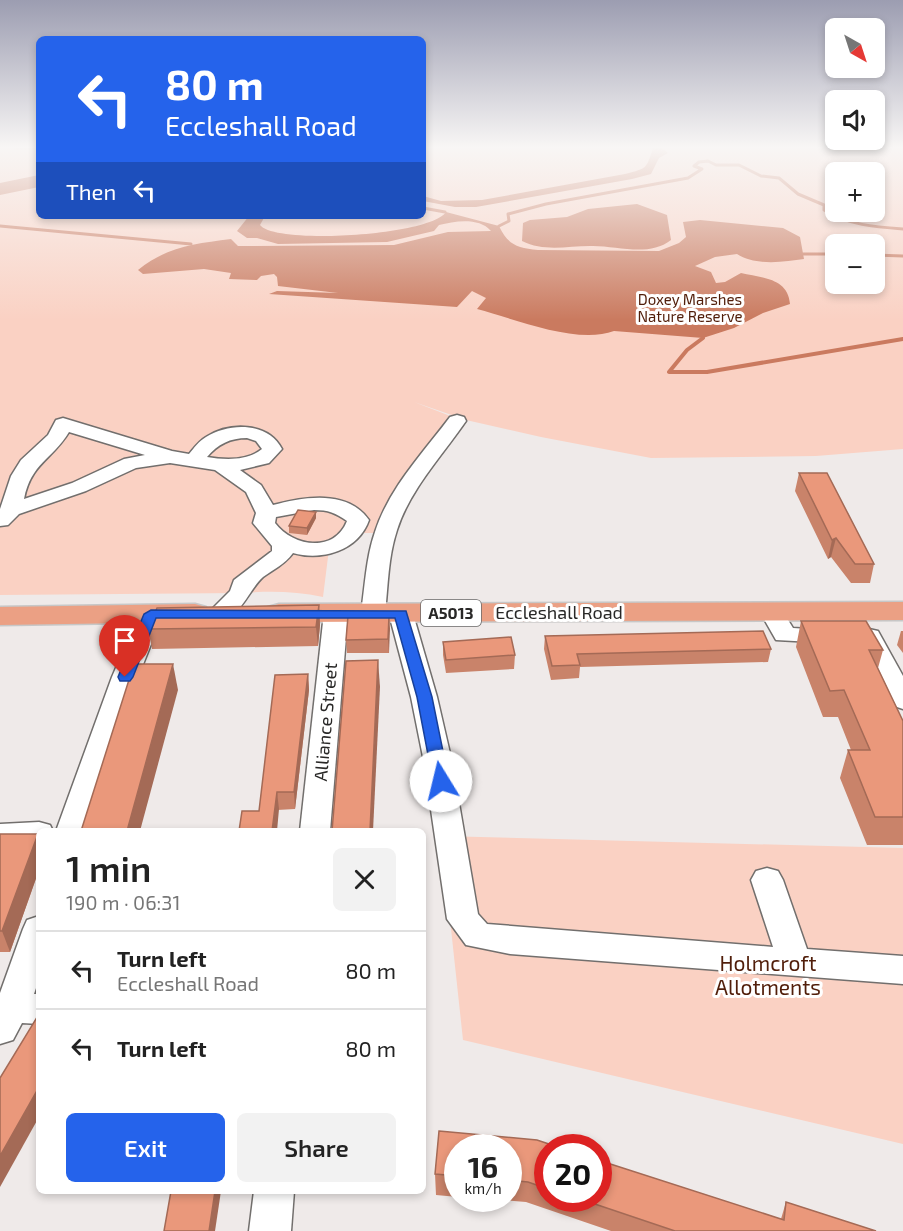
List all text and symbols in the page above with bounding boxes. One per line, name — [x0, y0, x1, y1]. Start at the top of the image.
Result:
north arrow — [825, 18, 885, 78]
map controls — [825, 18, 885, 294]
text: 80 m — [165, 58, 264, 108]
icon: left — [66, 60, 144, 138]
button: sound — [825, 90, 885, 150]
text: Eccleshall Road — [165, 109, 357, 141]
button: + — [825, 162, 885, 222]
icon: left — [128, 174, 161, 207]
text: Then — [66, 178, 116, 204]
button: − — [825, 234, 885, 294]
park label: Doxey Marshes Nature Reserve — [637, 290, 743, 325]
road number: A5013 — [421, 600, 481, 626]
street label: Eccleshall Road — [495, 601, 623, 623]
pin — [99, 615, 150, 677]
icon: arrive — [108, 624, 141, 657]
street label: Alliance Street — [309, 662, 341, 782]
position arrow — [409, 749, 473, 813]
text: 1 min — [66, 846, 151, 889]
button: close — [333, 848, 396, 911]
text: 190 m · 06:31 — [66, 890, 180, 914]
text: Turn left — [117, 945, 206, 971]
park label: Holmcroft Allotments — [715, 950, 821, 999]
icon: left — [66, 954, 99, 987]
text: 80 m — [345, 957, 396, 983]
text: Eccleshall Road — [117, 971, 259, 995]
icon: left — [66, 1032, 99, 1065]
text: Turn left — [117, 1035, 206, 1061]
text: 80 m — [345, 1035, 396, 1061]
button: Exit — [66, 1113, 225, 1182]
button: Share — [237, 1113, 396, 1182]
speed limit sign: 20 — [534, 1134, 612, 1212]
text: 16 — [468, 1148, 498, 1184]
text: km/h — [464, 1179, 502, 1197]

